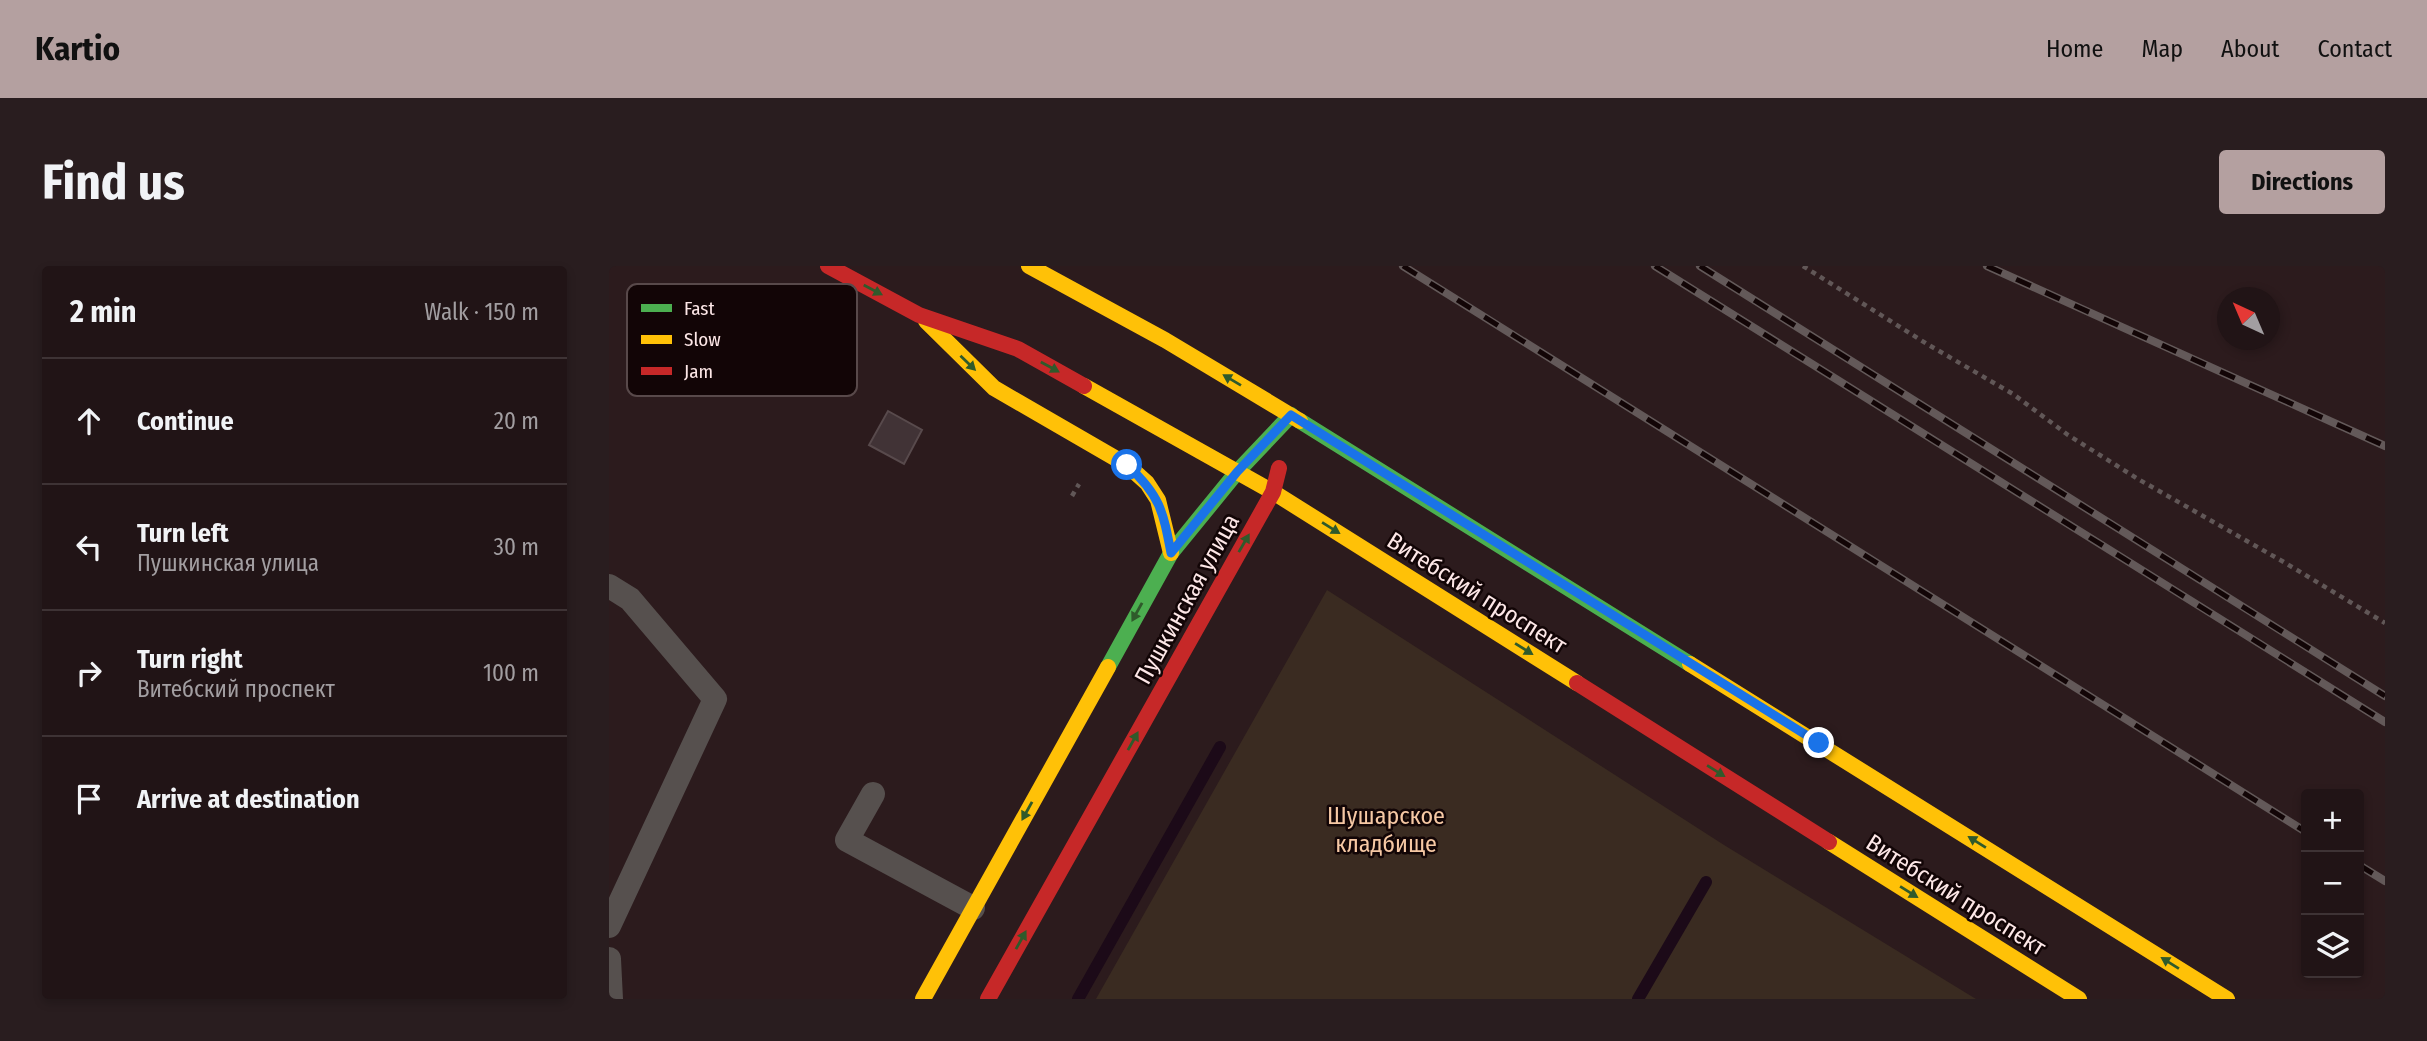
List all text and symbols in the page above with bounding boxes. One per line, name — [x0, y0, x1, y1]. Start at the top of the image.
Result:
text: Kartio — [35, 29, 120, 69]
text: Home — [2046, 35, 2103, 63]
text: Map — [2141, 35, 2183, 63]
text: About — [2221, 35, 2279, 63]
text: Contact — [2317, 35, 2392, 63]
button: Directions — [2219, 150, 2385, 214]
text: Find us — [42, 153, 185, 212]
legend — [627, 284, 857, 396]
one-way arrow — [864, 284, 884, 296]
north arrow — [2217, 287, 2280, 350]
text: 2 min — [70, 294, 137, 330]
text: Fast — [684, 297, 715, 320]
text: Walk · 150 m — [424, 298, 539, 326]
text: Slow — [684, 328, 721, 351]
one-way arrow — [959, 354, 976, 371]
text: Jam — [684, 360, 713, 383]
one-way arrow — [1041, 361, 1060, 373]
one-way arrow — [1223, 374, 1242, 387]
icon: ahead — [70, 402, 108, 440]
text: Continue — [137, 406, 234, 437]
text: 20 m — [494, 407, 539, 435]
route start — [1111, 449, 1142, 480]
street label: Пушкинская улица — [1129, 509, 1245, 689]
text: Turn left — [137, 518, 229, 549]
one-way arrow — [1322, 522, 1341, 535]
street label: Витебский проспект — [1382, 526, 1572, 660]
icon: left — [70, 528, 108, 566]
text: 30 m — [494, 533, 539, 561]
one-way arrow — [1238, 533, 1250, 553]
text: Пушкинская улица — [137, 549, 319, 577]
one-way arrow — [1131, 603, 1143, 622]
one-way arrow — [1514, 643, 1533, 656]
text: Turn right — [137, 644, 243, 675]
icon: right — [70, 654, 108, 692]
text: 100 m — [483, 659, 539, 687]
text: Витебский проспект — [137, 675, 335, 703]
route end — [1803, 727, 1834, 758]
one-way arrow — [1127, 732, 1139, 751]
one-way arrow — [1707, 764, 1726, 777]
icon: arrive — [70, 780, 108, 818]
text: Arrive at destination — [137, 784, 360, 815]
map controls — [2301, 789, 2364, 978]
button: + — [2301, 789, 2364, 852]
one-way arrow — [1021, 802, 1033, 821]
park label: Шушарское кладбище — [1327, 802, 1445, 858]
street label: Витебский проспект — [1861, 828, 2051, 962]
one-way arrow — [1967, 836, 1986, 849]
button: − — [2301, 852, 2364, 915]
one-way arrow — [1899, 885, 1918, 898]
button: layers — [2301, 915, 2364, 978]
one-way arrow — [1015, 930, 1027, 949]
one-way arrow — [2160, 956, 2179, 969]

